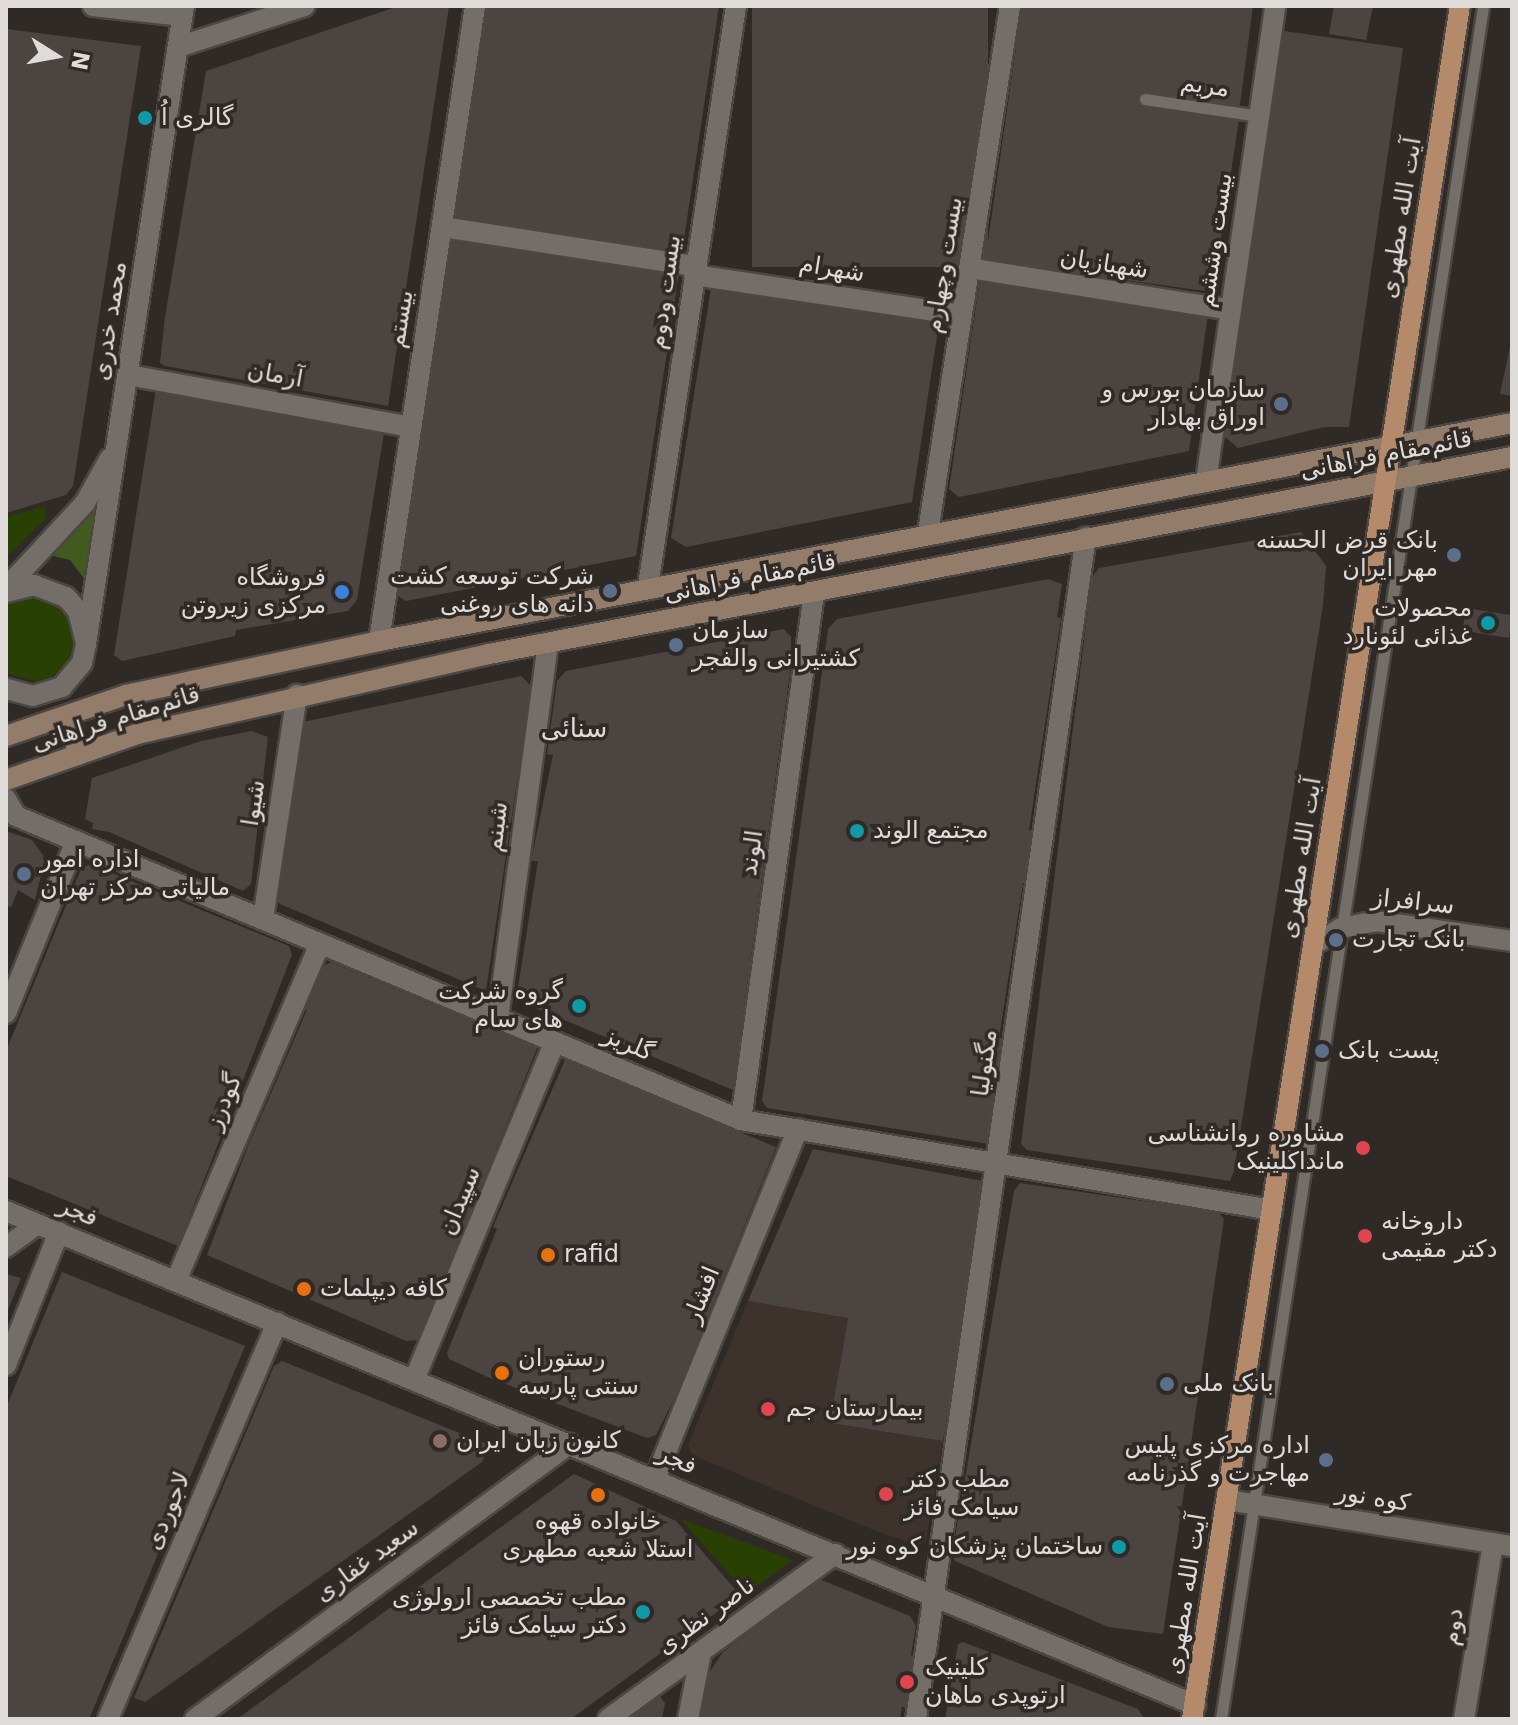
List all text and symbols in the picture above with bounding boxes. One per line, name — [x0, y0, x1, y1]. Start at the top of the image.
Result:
north arrow — [16, 16, 96, 96]
text: N — [66, 49, 94, 72]
street label: مریم — [1179, 68, 1231, 104]
place label: گالری اُ — [161, 104, 233, 132]
marker: گالری اُ — [136, 109, 154, 127]
street label: آیت الله مطهری — [1374, 135, 1428, 301]
street label: بیست وششم — [1191, 171, 1239, 309]
street label: بیست وچهارم — [919, 195, 969, 335]
street label: بیست ودوم — [643, 233, 687, 351]
street label: شهبازیان — [1058, 243, 1150, 285]
street label: شهرام — [797, 250, 867, 288]
street label: محمد خدری — [86, 259, 134, 383]
street label: بیستم — [382, 288, 420, 350]
street label: آرمان — [245, 356, 305, 394]
place label: سازمان بورس و اوراق بهادار — [1101, 376, 1265, 432]
marker: سازمان بورس و اوراق بهادار — [1272, 395, 1290, 413]
street label: قائم‌مقام فراهانی — [1298, 424, 1474, 486]
place label: بانک قرض الحسنه مهر ایران — [1256, 527, 1438, 583]
marker: بانک قرض الحسنه مهر ایران — [1445, 546, 1463, 564]
street label: قائم‌مقام فراهانی — [662, 547, 838, 609]
place label: شرکت توسعه کشت دانه های روغنی — [390, 563, 594, 619]
place label: فروشگاه مرکزى زیروتن — [181, 564, 326, 620]
marker: شرکت توسعه کشت دانه های روغنی — [601, 582, 619, 600]
marker: فروشگاه مرکزى زیروتن — [333, 583, 351, 601]
place label: محصولات غذائی لئونارد — [1343, 595, 1472, 651]
marker: محصولات غذائی لئونارد — [1479, 614, 1497, 632]
place label: سازمان کشتیرانی والفجر — [692, 617, 860, 673]
marker: سازمان کشتیرانی والفجر — [667, 636, 685, 654]
street label: قائم‌مقام فراهانی — [28, 680, 204, 758]
district label: سنائی — [541, 713, 607, 745]
street label: آیت الله مطهری — [1274, 775, 1328, 941]
street label: شیوا — [236, 778, 272, 828]
street label: شبنم — [480, 800, 514, 854]
place label: مجتمع الوند — [873, 817, 989, 845]
marker: مجتمع الوند — [848, 822, 866, 840]
street label: الوند — [735, 828, 769, 878]
place label: اداره امور مالیاتی مرکز تهران — [40, 846, 230, 902]
marker: اداره امور مالیاتی مرکز تهران — [15, 865, 33, 883]
street label: سرافراز — [1370, 883, 1456, 921]
place label: بانک تجارت — [1352, 926, 1465, 954]
marker: بانک تجارت — [1327, 931, 1345, 949]
place label: گروه شرکت های سام — [438, 978, 563, 1034]
marker: گروه شرکت های سام — [570, 997, 588, 1015]
street label: گلریز — [598, 1020, 658, 1068]
street label: مگنولیا — [966, 1028, 1004, 1098]
place label: پست بانک — [1338, 1037, 1439, 1065]
marker: پست بانک — [1313, 1042, 1331, 1060]
street label: گودرز — [199, 1070, 249, 1134]
place label: مشاوره روانشناسی مانداکلینیک — [1147, 1120, 1345, 1176]
marker: مشاوره روانشناسی مانداکلینیک — [1352, 1137, 1374, 1159]
street label: سپیدان — [433, 1162, 487, 1240]
street label: فجر — [54, 1191, 102, 1233]
place label: داروخانه دکتر مقیمی — [1381, 1208, 1497, 1264]
marker: داروخانه دکتر مقیمی — [1356, 1227, 1374, 1245]
place label: rafid — [564, 1241, 619, 1269]
marker: rafid — [539, 1246, 557, 1264]
street label: افشار — [678, 1263, 726, 1327]
place label: کافه دیپلمات — [320, 1275, 447, 1303]
marker: کافه دیپلمات — [295, 1280, 313, 1298]
place label: رستوران سنتی پارسه — [518, 1345, 639, 1401]
marker: رستوران سنتی پارسه — [493, 1364, 511, 1382]
place label: بانک ملی — [1183, 1370, 1274, 1398]
marker: بانک ملی — [1158, 1375, 1176, 1393]
place label: بیمارستان جم — [786, 1395, 923, 1423]
marker: بیمارستان جم — [757, 1398, 779, 1420]
place label: کانون زبان ایران — [456, 1427, 621, 1455]
marker: کانون زبان ایران — [431, 1432, 449, 1450]
place label: اداره مرکزی پلیس مهاجرت و گذرنامه — [1125, 1432, 1310, 1488]
street label: فجر — [653, 1439, 701, 1481]
marker: اداره مرکزی پلیس مهاجرت و گذرنامه — [1317, 1451, 1335, 1469]
place label: مطب دکتر سیامک فائز — [904, 1466, 1019, 1522]
street label: لاجوردی — [139, 1468, 197, 1554]
street label: کوه نور — [1334, 1478, 1412, 1518]
marker: مطب دکتر سیامک فائز — [875, 1483, 897, 1505]
marker: خانواده قهوه استلا شعبه مطهری — [589, 1486, 607, 1504]
place label: خانواده قهوه استلا شعبه مطهری — [502, 1508, 694, 1564]
street label: آیت الله مطهری — [1159, 1511, 1213, 1677]
street label: سعید غفاری — [309, 1514, 425, 1608]
place label: ساختمان پزشکان کوه نور — [847, 1533, 1103, 1561]
marker: ساختمان پزشکان کوه نور — [1110, 1538, 1128, 1556]
street label: ناصر نظری — [652, 1571, 760, 1661]
place label: مطب تخصصی ارولوژی دکتر سیامک فائز — [392, 1584, 627, 1640]
marker: مطب تخصصی ارولوژی دکتر سیامک فائز — [634, 1603, 652, 1621]
street label: دوم — [1436, 1606, 1470, 1648]
place label: کلینیک ارتوپدی ماهان — [925, 1654, 1066, 1710]
marker: کلینیک ارتوپدی ماهان — [896, 1671, 918, 1693]

